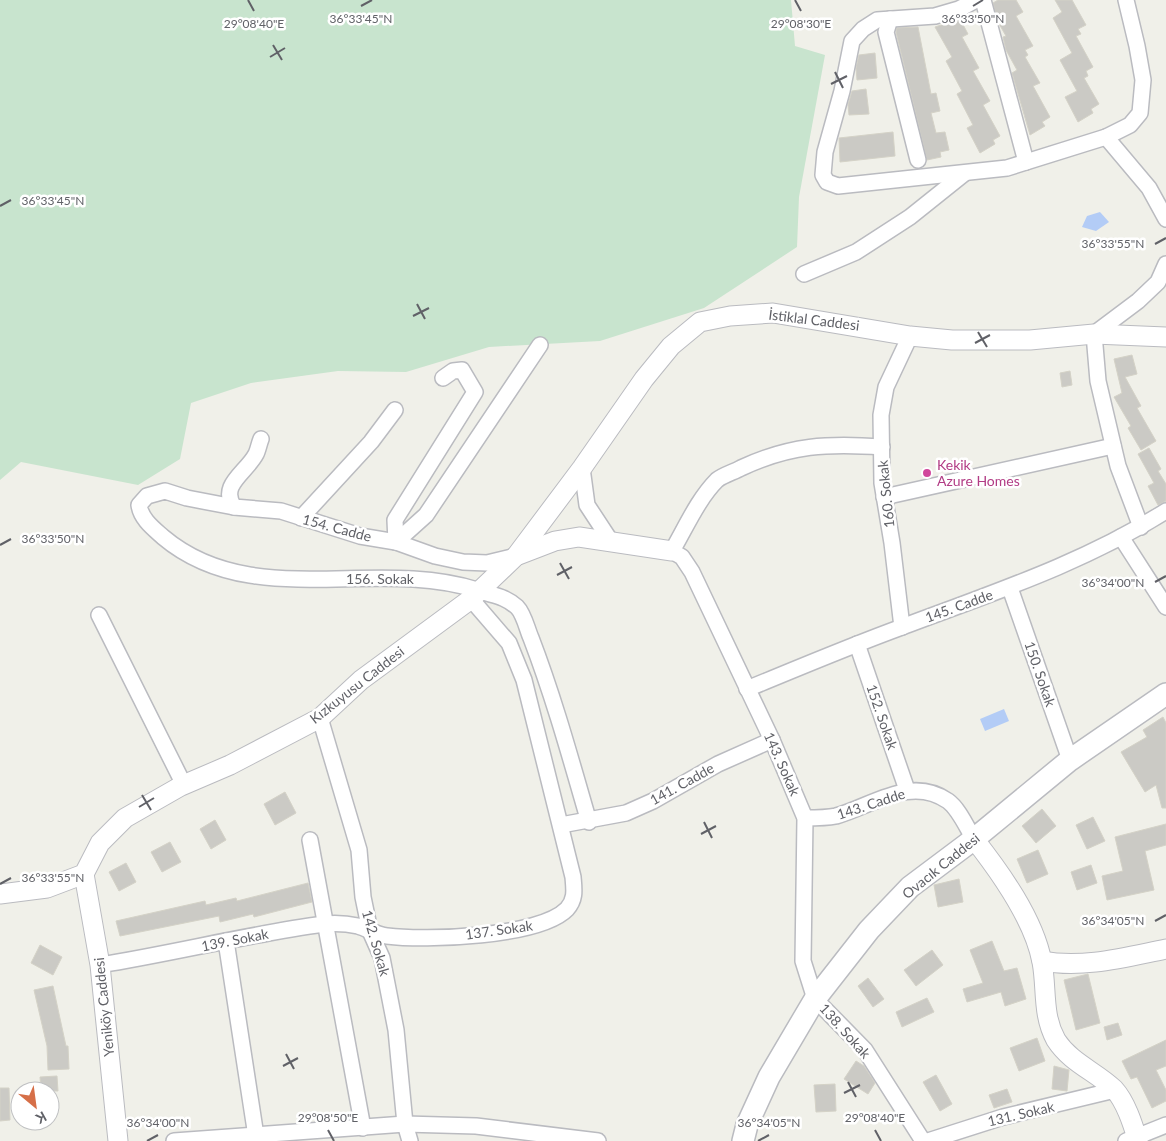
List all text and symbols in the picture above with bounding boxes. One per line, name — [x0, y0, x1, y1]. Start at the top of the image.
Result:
text: 36°33'45"N — [330, 11, 392, 26]
text: 36°33'50"N — [942, 11, 1004, 26]
text: 29°08'40"E — [224, 16, 284, 31]
text: 29°08'30"E — [771, 16, 831, 31]
text: 36°33'45"N — [22, 193, 84, 208]
text: 36°33'55"N — [1082, 236, 1144, 251]
street label: İstiklal Caddesi — [768, 305, 860, 334]
place label: Kekik Azure Homes — [937, 456, 1020, 489]
street label: 160. Sokak — [873, 459, 898, 529]
marker: Kekik Azure Homes — [921, 467, 933, 479]
street label: 154. Cadde — [301, 510, 373, 545]
text: 36°33'50"N — [22, 531, 84, 546]
street label: 156. Sokak — [346, 570, 415, 587]
text: 36°34'00"N — [1082, 575, 1144, 590]
street label: 145. Cadde — [923, 585, 995, 626]
street label: 150. Sokak — [1021, 639, 1060, 710]
street label: Kızkuyusu Caddesi — [306, 642, 407, 727]
street label: 152. Sokak — [863, 682, 902, 753]
street label: 143. Sokak — [761, 729, 804, 799]
street label: 141. Cadde — [647, 759, 717, 808]
street label: 143. Cadde — [835, 785, 907, 823]
street label: Ovacık Caddesi — [899, 829, 983, 902]
text: 36°33'55"N — [22, 870, 84, 885]
street label: 142. Sokak — [359, 908, 394, 979]
text: 36°34'05"N — [1082, 913, 1144, 928]
street label: 137. Sokak — [464, 916, 535, 943]
street label: 139. Sokak — [200, 925, 271, 954]
street label: Yeniköy Caddesi — [90, 957, 117, 1057]
street label: 138. Sokak — [816, 1000, 875, 1062]
north arrow — [10, 1081, 60, 1131]
street label: 131. Sokak — [986, 1097, 1057, 1129]
text: K — [33, 1108, 50, 1128]
text: 29°08'50"E — [298, 1110, 358, 1125]
text: 29°08'40"E — [845, 1110, 905, 1125]
text: 36°34'00"N — [127, 1115, 189, 1130]
text: 36°34'05"N — [738, 1115, 800, 1130]

